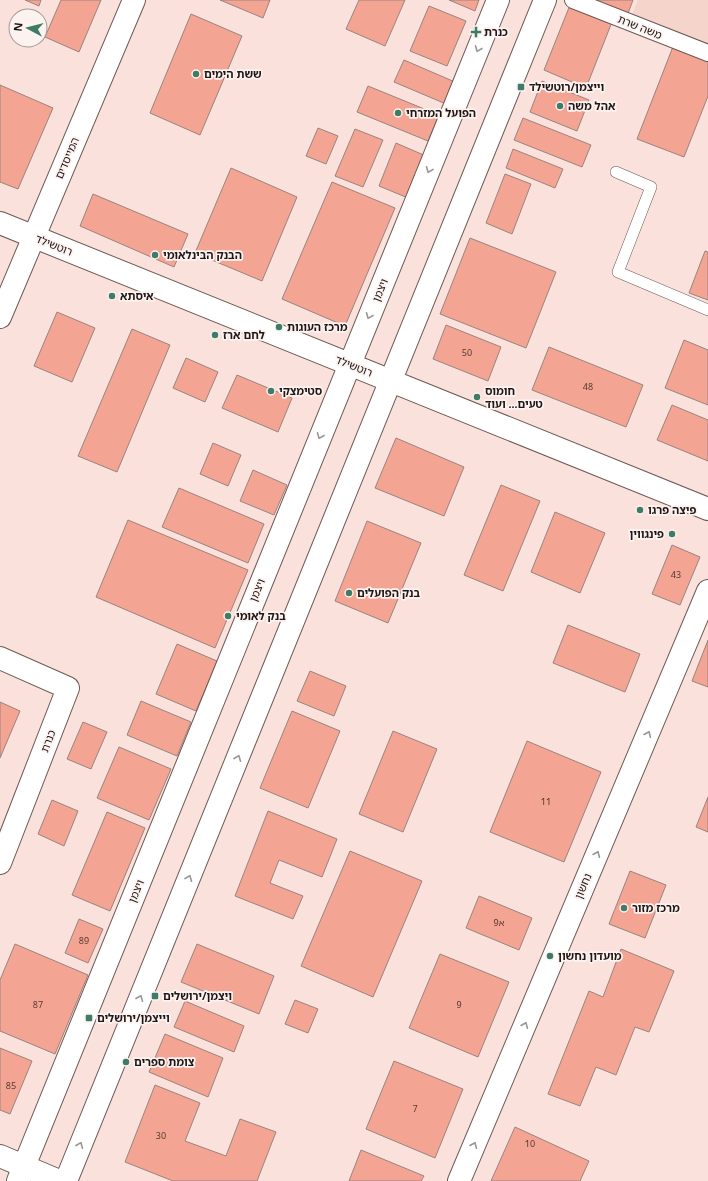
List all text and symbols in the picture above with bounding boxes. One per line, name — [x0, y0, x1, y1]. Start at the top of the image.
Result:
north arrow — [8, 8, 48, 48]
street label: משה שרת — [616, 11, 664, 42]
text: N — [10, 21, 26, 32]
place label: כנרת — [484, 24, 508, 39]
marker: כנרת — [471, 27, 481, 37]
one-way arrow — [474, 46, 482, 53]
place label: ששת הימים — [204, 66, 262, 81]
marker: ששת הימים — [191, 69, 201, 79]
place label: וייצמן/רוטשילד — [529, 79, 604, 94]
marker: וייצמן/רוטשילד — [516, 82, 526, 92]
place label: אהל משה — [568, 98, 616, 113]
marker: אהל משה — [555, 101, 565, 111]
place label: הפועל המזרחי — [406, 105, 476, 120]
marker: הפועל המזרחי — [393, 108, 403, 118]
street label: המייסדים — [51, 135, 82, 181]
one-way arrow — [425, 166, 433, 173]
street label: רוטשילד — [33, 230, 75, 259]
place label: הבנק הבינלאומי — [163, 247, 242, 262]
marker: הבנק הבינלאומי — [150, 250, 160, 260]
street label: ויצמן — [368, 276, 391, 304]
place label: איסתא — [120, 288, 154, 303]
marker: איסתא — [107, 291, 117, 301]
one-way arrow — [366, 311, 374, 319]
place label: מרכז העוגות — [287, 319, 348, 334]
marker: מרכז העוגות — [274, 322, 284, 332]
place label: לחם ארז — [223, 327, 265, 342]
marker: לחם ארז — [210, 330, 220, 340]
house number: 50 — [462, 346, 472, 359]
street label: רוטשילד — [333, 351, 375, 380]
house number: 48 — [583, 380, 593, 393]
place label: סטימצקי — [279, 383, 323, 398]
place label: חומוס טעים... ועוד — [485, 383, 543, 411]
marker: סטימצקי — [266, 386, 276, 396]
marker: חומוס טעים... ועוד — [472, 392, 482, 402]
one-way arrow — [317, 432, 325, 440]
place label: פיצה פרגו — [648, 502, 696, 517]
marker: פיצה פרגו — [635, 505, 645, 515]
place label: פינגווין — [629, 526, 664, 541]
marker: פינגווין — [667, 529, 677, 539]
house number: 43 — [671, 568, 681, 581]
street label: ויצמן — [245, 576, 268, 604]
place label: בנק הפועלים — [357, 585, 421, 600]
marker: בנק הפועלים — [344, 588, 354, 598]
place label: בנק לאומי — [236, 608, 286, 623]
marker: בנק לאומי — [223, 611, 233, 621]
street label: כנרת — [36, 727, 59, 754]
one-way arrow — [643, 731, 651, 738]
one-way arrow — [233, 754, 241, 761]
house number: 11 — [541, 795, 551, 808]
one-way arrow — [592, 851, 600, 858]
street label: נחשון — [570, 871, 595, 901]
one-way arrow — [184, 875, 192, 882]
street label: ויצמן — [124, 877, 147, 905]
place label: מרכז מזור — [632, 900, 680, 915]
marker: מרכז מזור — [619, 903, 629, 913]
house number: 9א — [494, 916, 505, 929]
house number: 89 — [79, 934, 89, 947]
place label: מועדון נחשון — [558, 948, 622, 963]
marker: מועדון נחשון — [545, 951, 555, 961]
place label: ויצמן/ירושלים — [163, 988, 232, 1003]
marker: ויצמן/ירושלים — [150, 991, 160, 1001]
one-way arrow — [135, 995, 143, 1002]
house number: 87 — [33, 998, 43, 1011]
house number: 9 — [456, 998, 462, 1011]
place label: וייצמן/ירושלים — [97, 1010, 170, 1025]
marker: וייצמן/ירושלים — [84, 1013, 94, 1023]
one-way arrow — [520, 1022, 528, 1029]
place label: צומת ספרים — [134, 1054, 195, 1069]
marker: צומת ספרים — [121, 1057, 131, 1067]
house number: 85 — [6, 1079, 16, 1092]
house number: 7 — [412, 1102, 418, 1115]
house number: 30 — [156, 1129, 166, 1142]
house number: 10 — [525, 1137, 535, 1150]
one-way arrow — [76, 1141, 84, 1148]
one-way arrow — [469, 1142, 477, 1150]

